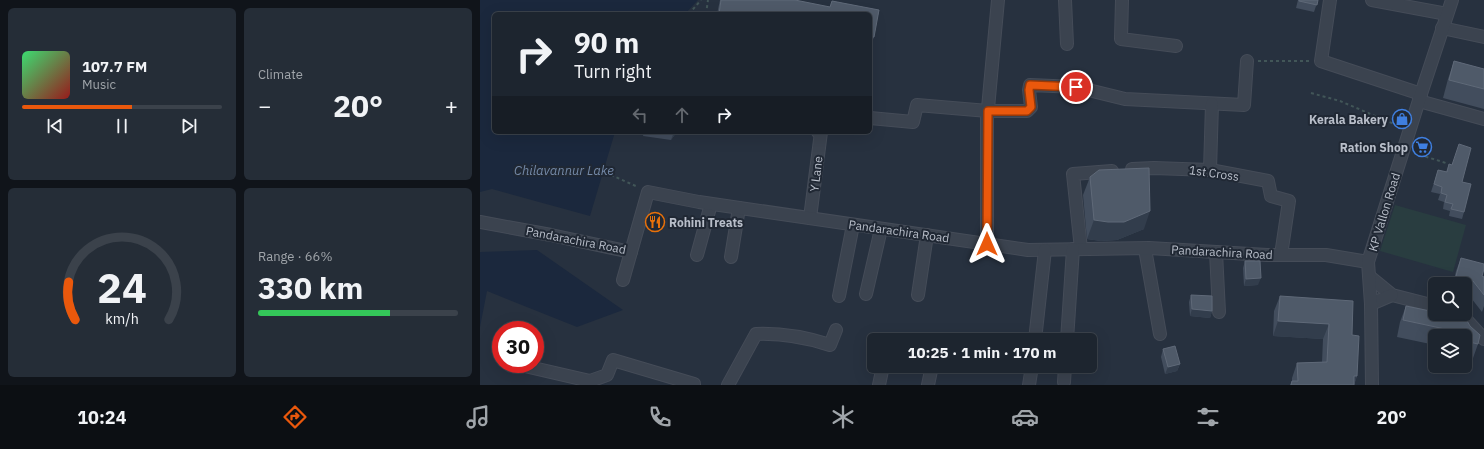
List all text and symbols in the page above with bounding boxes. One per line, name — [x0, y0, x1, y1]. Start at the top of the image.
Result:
text: 90 m — [574, 24, 639, 61]
icon: right — [508, 28, 560, 80]
text: 107.7 FM — [82, 57, 147, 76]
text: Turn right — [574, 60, 652, 83]
text: Climate — [258, 66, 303, 83]
pin — [1059, 70, 1093, 104]
text: Music — [82, 76, 116, 93]
icon: arrive — [1065, 76, 1087, 98]
text: 20° — [333, 86, 383, 125]
text: − — [258, 91, 271, 120]
text: + — [445, 91, 458, 120]
icon: left — [629, 104, 651, 126]
icon: ahead — [671, 104, 693, 126]
icon: right — [713, 104, 735, 126]
shop icon: Kerala Bakery — [1391, 108, 1413, 130]
place label: Kerala Bakery — [1309, 112, 1389, 127]
icon: previous — [44, 115, 66, 137]
icon: pause — [111, 115, 133, 137]
icon: next — [178, 115, 200, 137]
supermarket icon: Ration Shop — [1411, 136, 1433, 158]
place label: Ration Shop — [1340, 140, 1408, 155]
street label: Y Lane — [806, 155, 826, 193]
water label: Chilavannur Lake — [514, 162, 614, 179]
street label: 1st Cross — [1188, 162, 1240, 184]
street label: KP Vallon Road — [1365, 171, 1403, 253]
restaurant icon: Rohini Treats — [644, 211, 666, 233]
place label: Rohini Treats — [669, 215, 743, 230]
street label: Pandarachira Road — [848, 217, 950, 245]
street label: Pandarachira Road — [525, 223, 627, 257]
position arrow — [966, 223, 1008, 265]
street label: Pandarachira Road — [1171, 242, 1273, 262]
text: Range · 66% — [258, 248, 332, 265]
text: 24 — [97, 260, 147, 314]
text: 330 km — [258, 268, 363, 307]
map controls — [1428, 277, 1472, 373]
button: search — [1428, 277, 1472, 321]
text: km/h — [105, 309, 139, 328]
speed limit sign: 30 — [492, 321, 544, 373]
button: layers — [1428, 329, 1472, 373]
text: 10:25 · 1 min · 170 m — [908, 343, 1056, 362]
icon: directions — [281, 403, 309, 431]
icon: music — [464, 403, 492, 431]
icon: phone — [646, 403, 674, 431]
icon: climate — [829, 403, 857, 431]
icon: car — [1011, 403, 1039, 431]
icon: filters — [1194, 403, 1222, 431]
text: 10:24 — [77, 406, 126, 429]
text: 20° — [1377, 406, 1407, 429]

